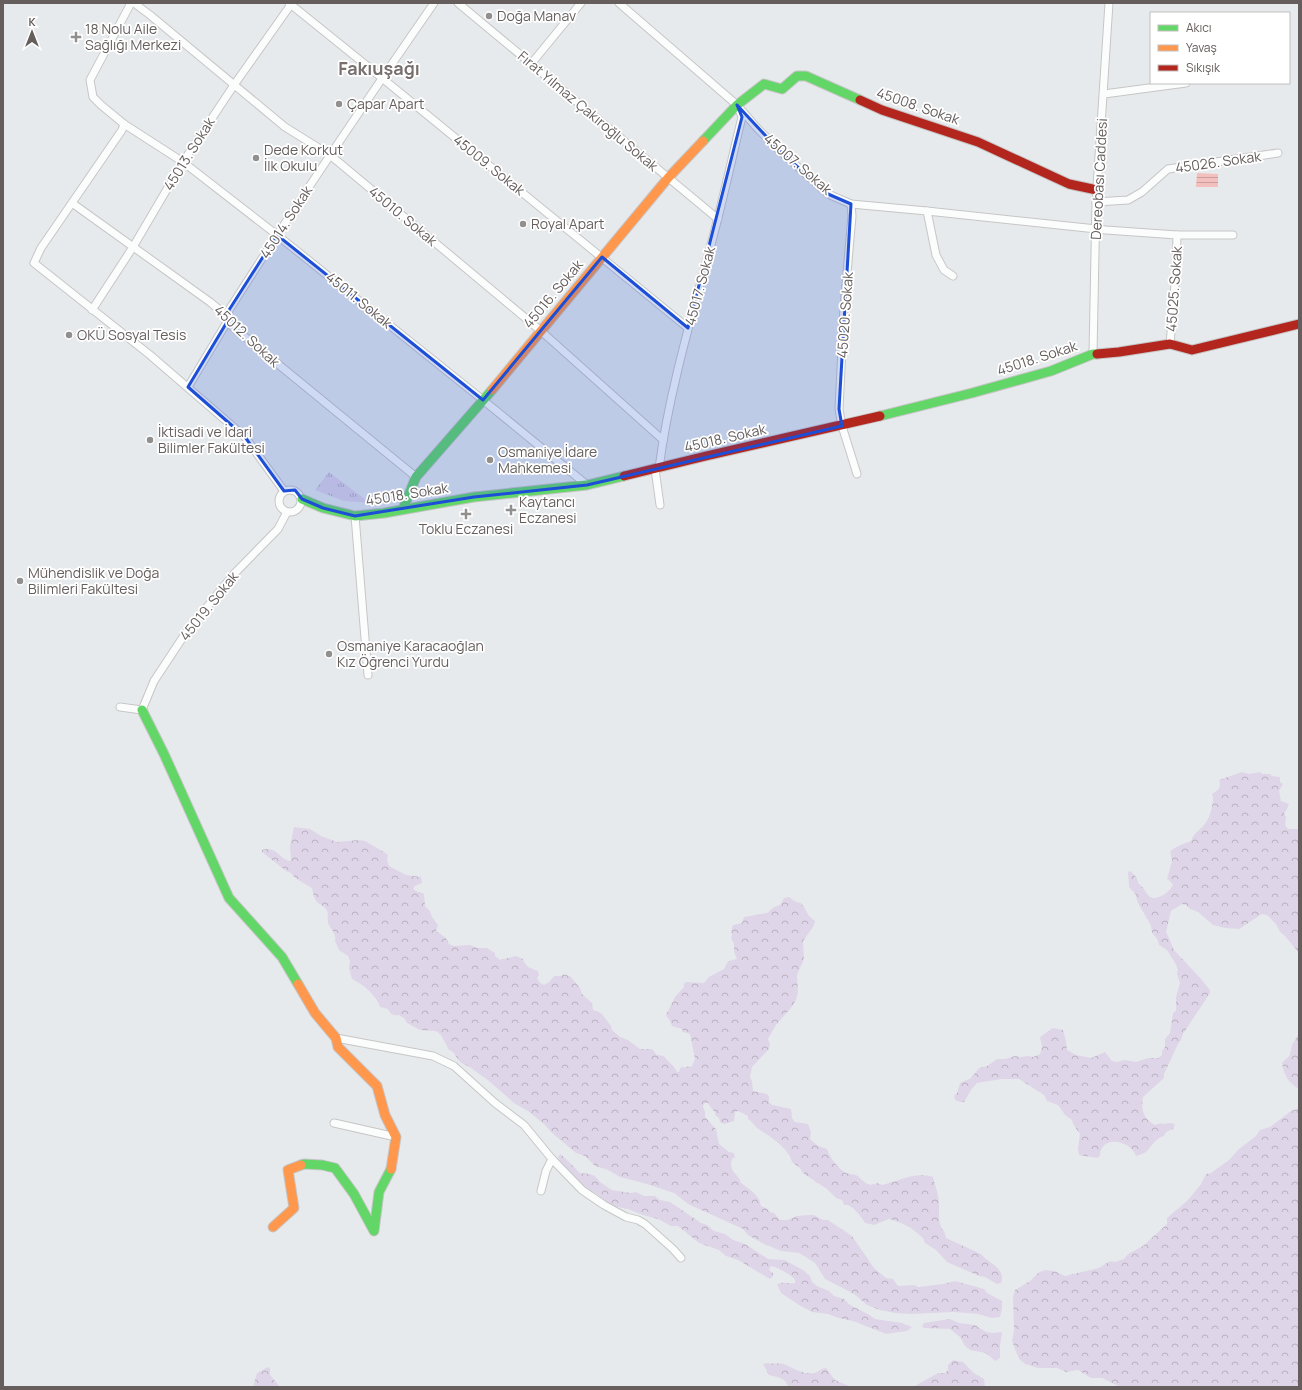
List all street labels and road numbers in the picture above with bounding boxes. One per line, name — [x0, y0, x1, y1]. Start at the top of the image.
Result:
street label: Fırat Yılmaz Çakıroğlu Sokak — [514, 46, 663, 176]
street label: 45008. Sokak — [874, 82, 963, 129]
street label: 45013. Sokak — [159, 113, 219, 194]
street label: Dereobası Caddesi — [1086, 118, 1111, 240]
street label: 45007. Sokak — [760, 129, 837, 199]
street label: 45009. Sokak — [450, 130, 530, 200]
street label: 45026. Sokak — [1174, 146, 1263, 177]
street label: 45014. Sokak — [255, 181, 317, 262]
street label: 45010. Sokak — [365, 181, 442, 251]
street label: 45017. Sokak — [680, 243, 719, 328]
street label: 45025. Sokak — [1161, 244, 1186, 332]
street label: 45016. Sokak — [518, 255, 588, 332]
street label: 45011. Sokak — [322, 267, 397, 333]
street label: 45020. Sokak — [832, 270, 857, 359]
street label: 45012. Sokak — [210, 300, 285, 372]
street label: 45018. Sokak — [994, 335, 1080, 379]
street label: 45018. Sokak — [682, 419, 769, 456]
street label: 45018. Sokak — [364, 477, 451, 509]
street label: 45019. Sokak — [175, 566, 243, 644]

